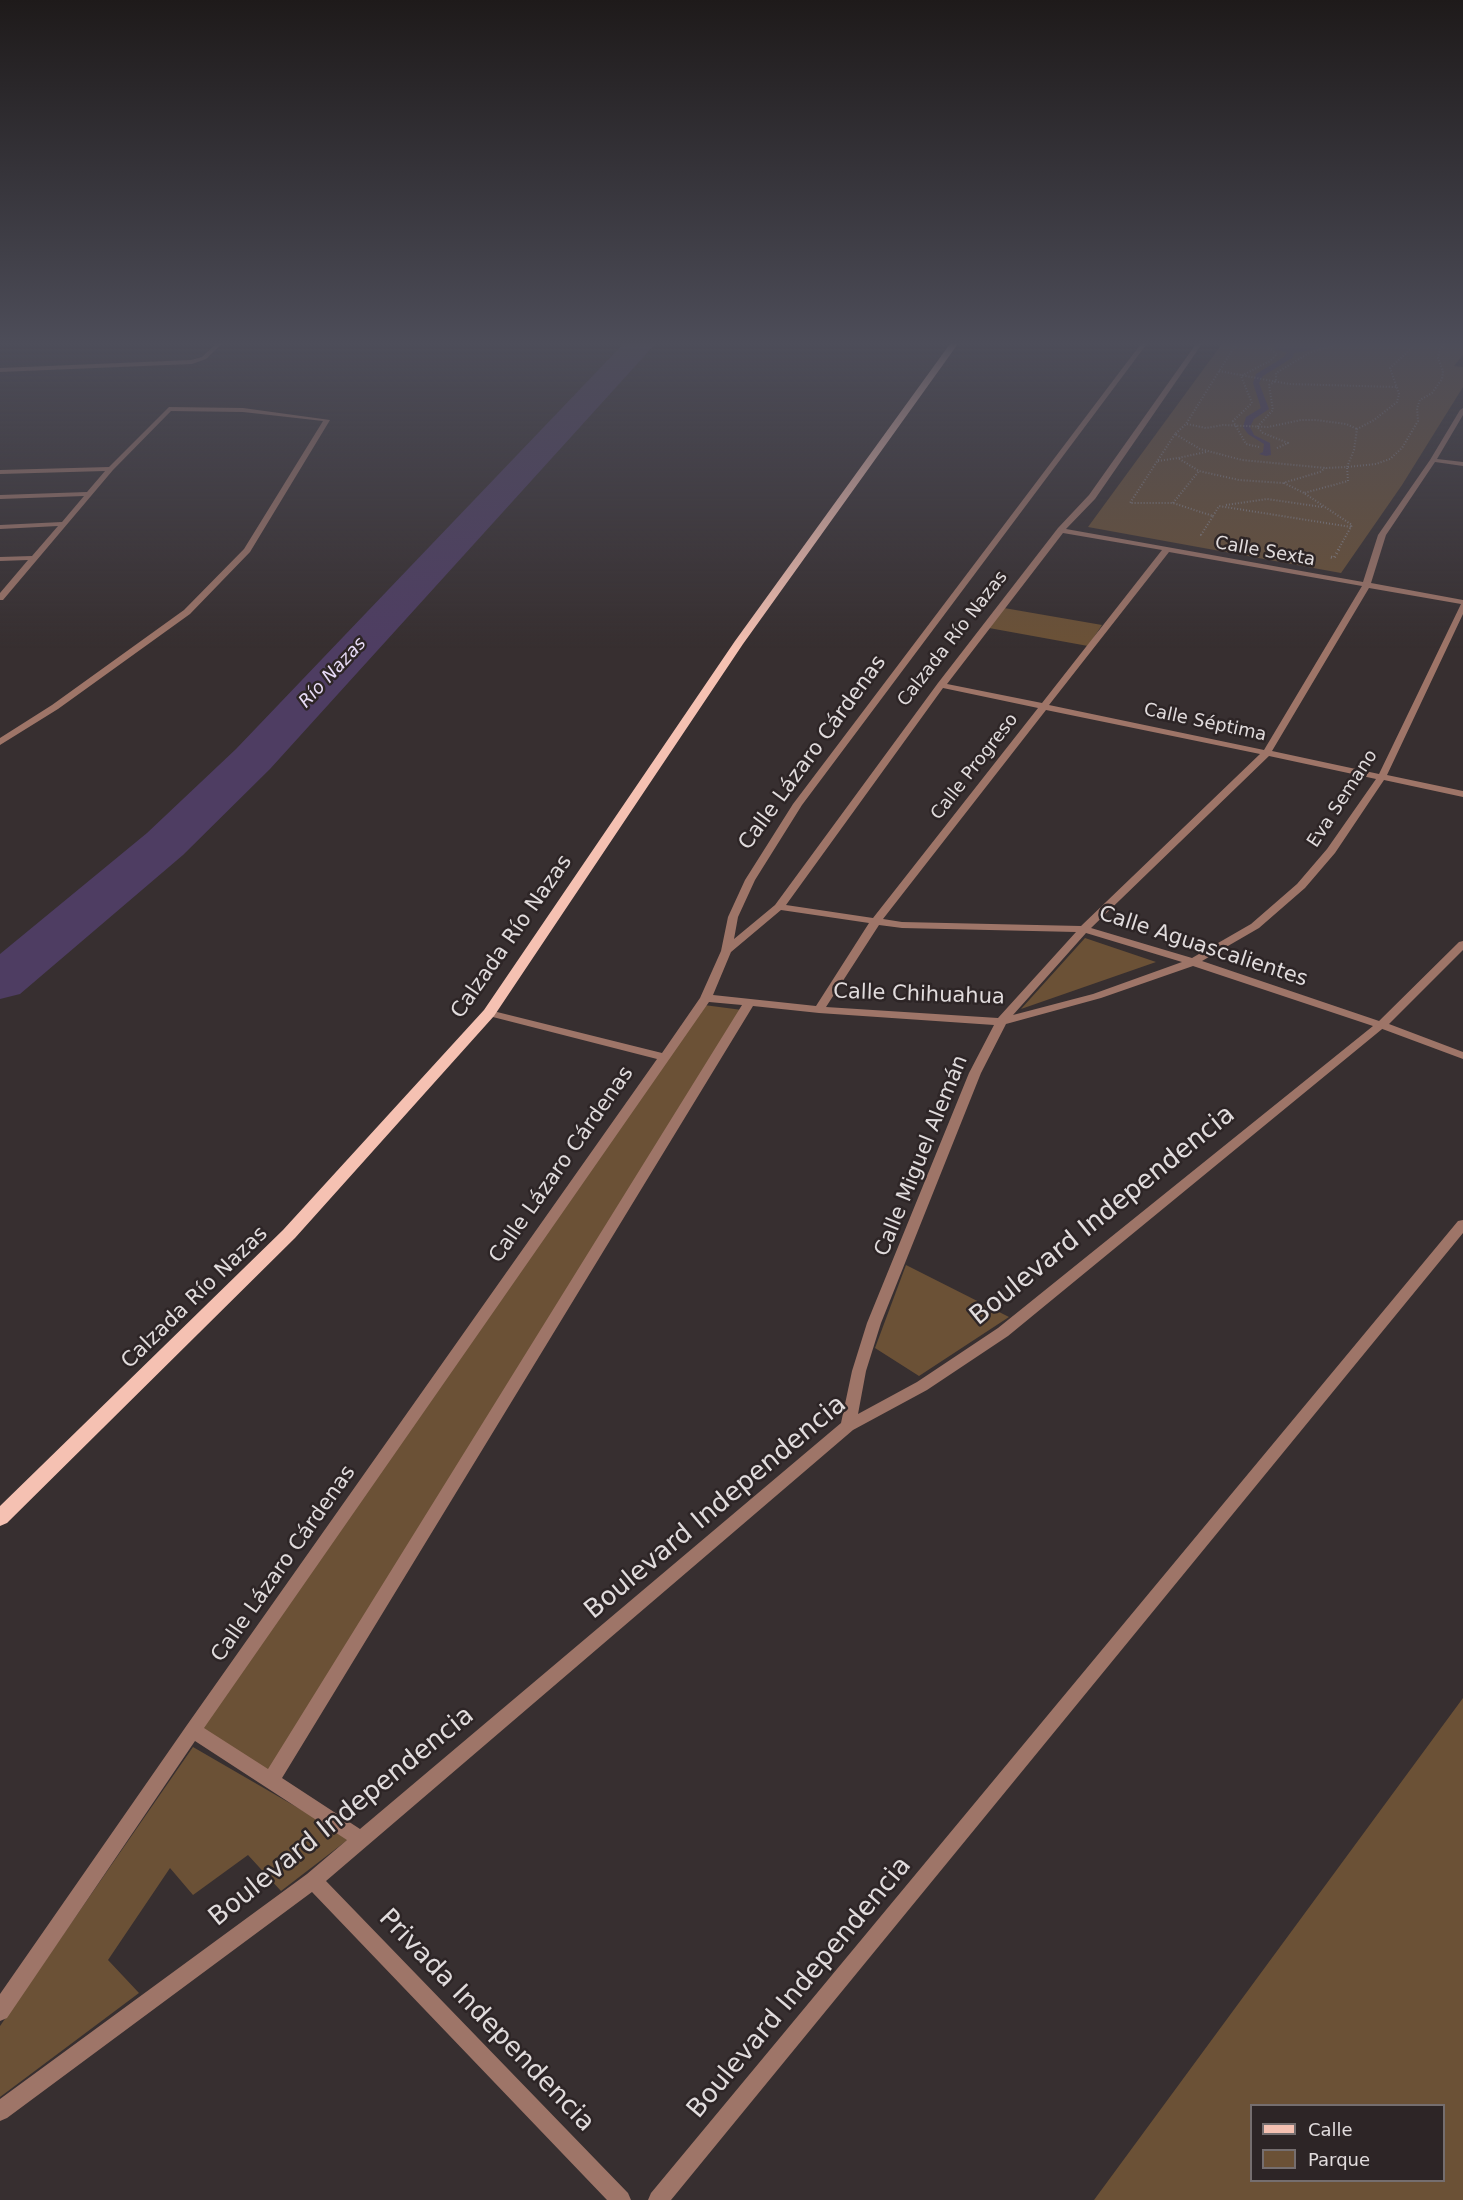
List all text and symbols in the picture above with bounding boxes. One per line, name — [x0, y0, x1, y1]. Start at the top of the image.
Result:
street label: Calle Sexta — [1213, 533, 1317, 571]
street label: Calzada Río Nazas — [893, 567, 1013, 711]
water label: Río Nazas — [295, 633, 371, 713]
street label: Calle Lázaro Cárdenas — [734, 651, 892, 855]
street label: Calle Séptima — [1142, 699, 1268, 747]
street label: Calle Progreso — [927, 710, 1023, 824]
street label: Eva Semano — [1303, 746, 1383, 852]
street label: Calzada Río Nazas — [446, 851, 578, 1023]
street label: Calle Aguascalientes — [1095, 901, 1311, 993]
street label: Calle Chihuahua — [833, 979, 1005, 1011]
street label: Calle Miguel Alemán — [870, 1052, 974, 1260]
street label: Calle Lázaro Cárdenas — [485, 1062, 639, 1268]
street label: Boulevard Independencia — [964, 1099, 1242, 1333]
street label: Calzada Río Nazas — [117, 1222, 273, 1374]
street label: Boulevard Independencia — [579, 1389, 853, 1627]
street label: Calle Lázaro Cárdenas — [207, 1461, 361, 1667]
street label: Boulevard Independencia — [203, 1700, 481, 1934]
street label: Boulevard Independencia — [681, 1851, 919, 2125]
street label: Privada Independencia — [372, 1903, 600, 2139]
legend — [1250, 2104, 1445, 2182]
text: Calle — [1308, 2119, 1353, 2140]
text: Parque — [1308, 2149, 1370, 2170]

